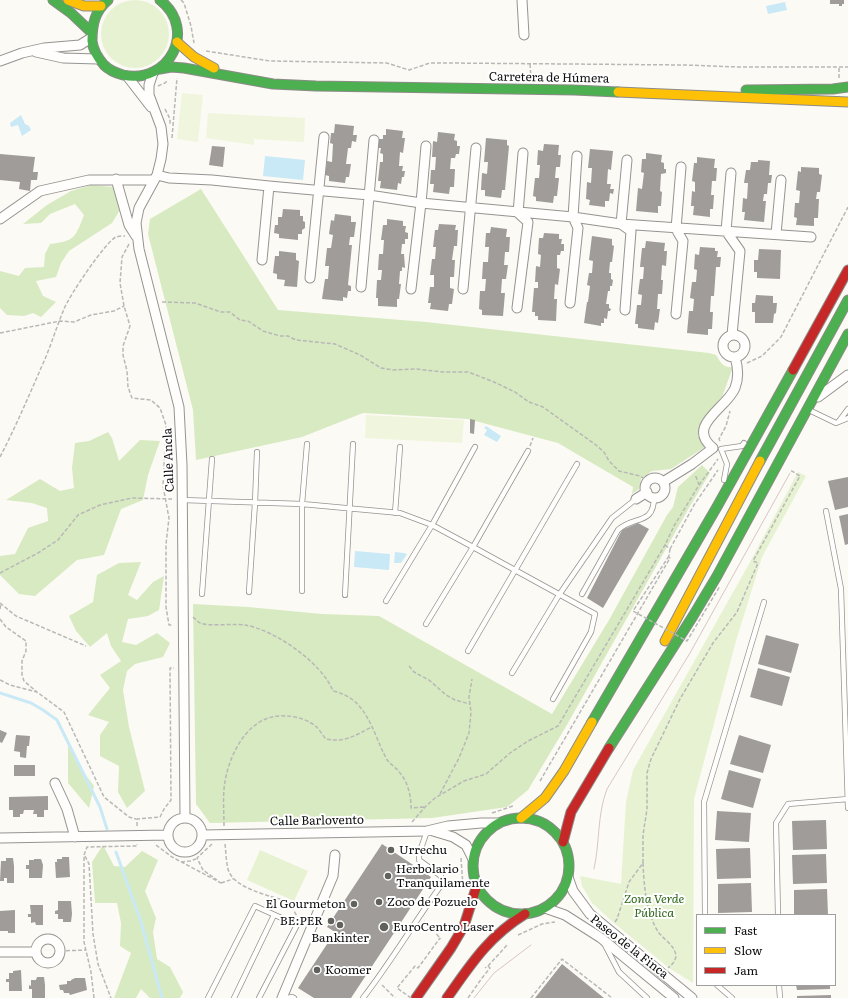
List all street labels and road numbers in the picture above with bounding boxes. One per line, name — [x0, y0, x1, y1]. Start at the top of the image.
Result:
street label: Carretera de Húmera — [489, 70, 609, 86]
street label: Calle Ancla — [161, 428, 177, 492]
street label: Calle Barlovento — [270, 813, 364, 829]
street label: Paseo de la Finca — [587, 912, 671, 982]

